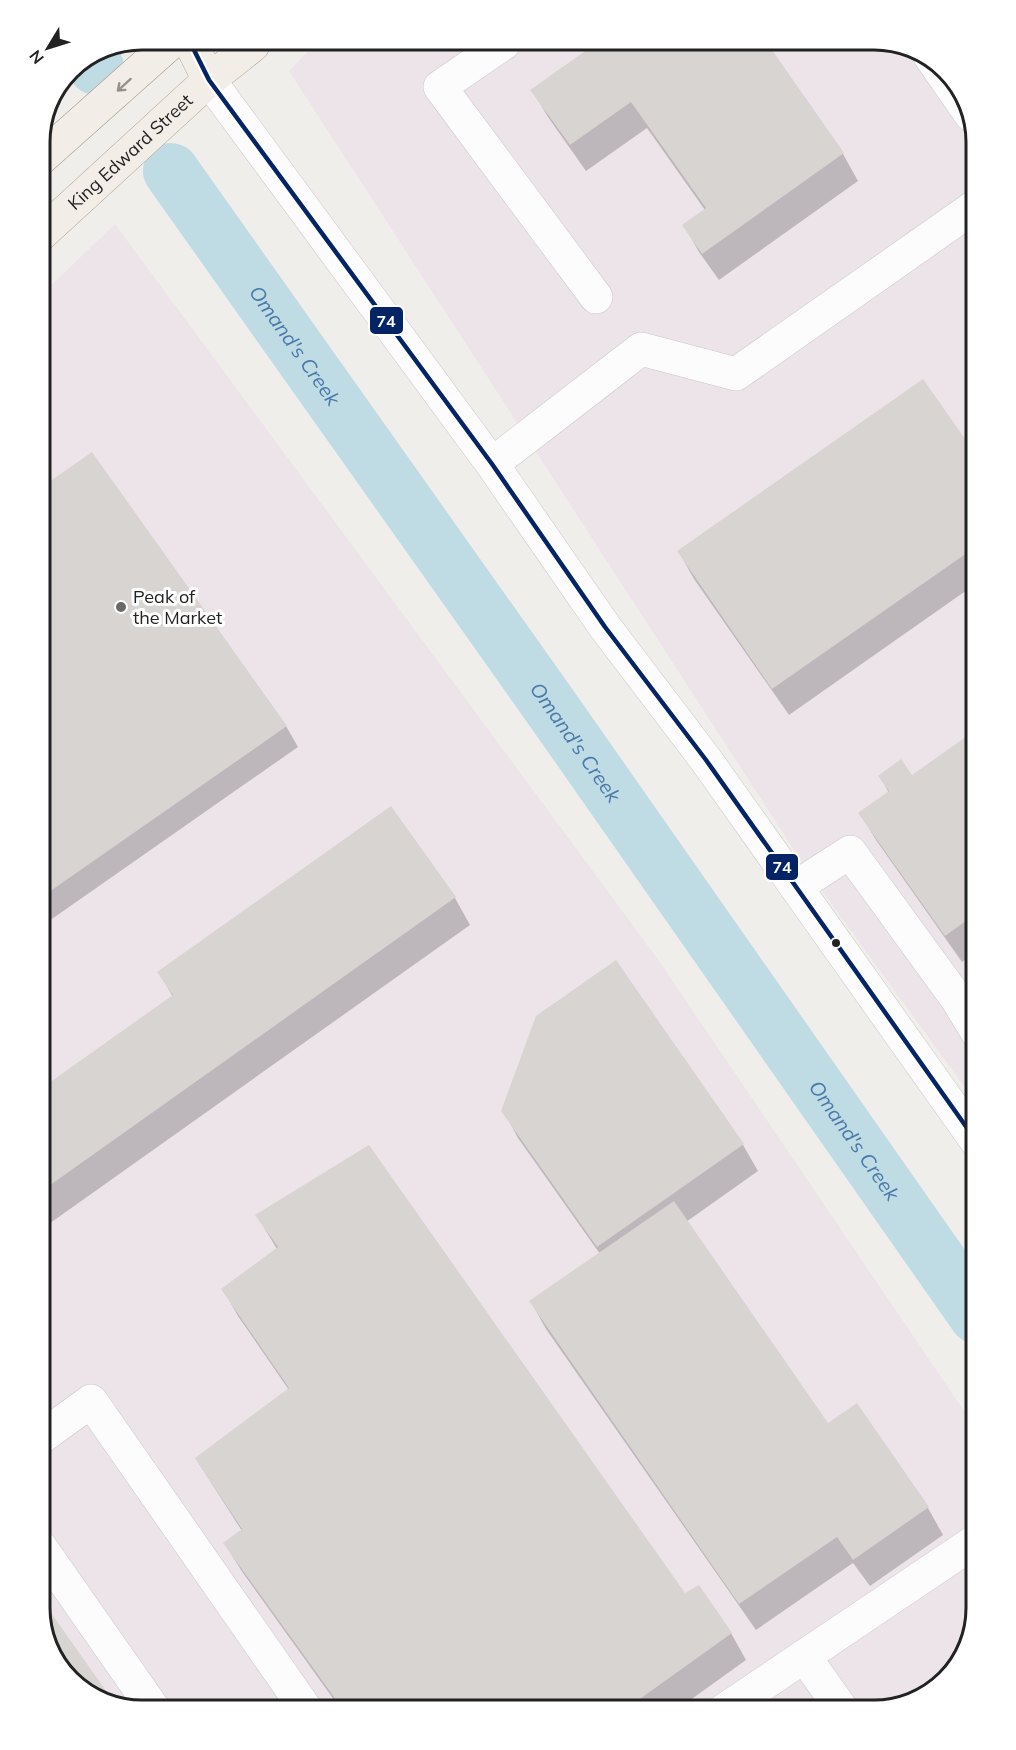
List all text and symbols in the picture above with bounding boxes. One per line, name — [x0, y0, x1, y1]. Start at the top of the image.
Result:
north arrow — [18, 18, 78, 78]
text: N — [25, 46, 48, 68]
one-way arrow — [117, 78, 132, 92]
street label: King Edward Street — [63, 89, 197, 215]
water label: Omand's Creek — [244, 280, 347, 411]
line badge: 74 — [369, 306, 404, 335]
text: 74 — [376, 311, 396, 331]
place label: Peak of the Market — [133, 585, 222, 629]
marker: Peak of the Market — [114, 600, 128, 614]
water label: Omand's Creek — [525, 677, 627, 808]
line badge: 74 — [765, 853, 799, 881]
text: 74 — [772, 857, 792, 877]
unlabelled marker — [830, 937, 842, 949]
water label: Omand's Creek — [804, 1075, 906, 1206]

